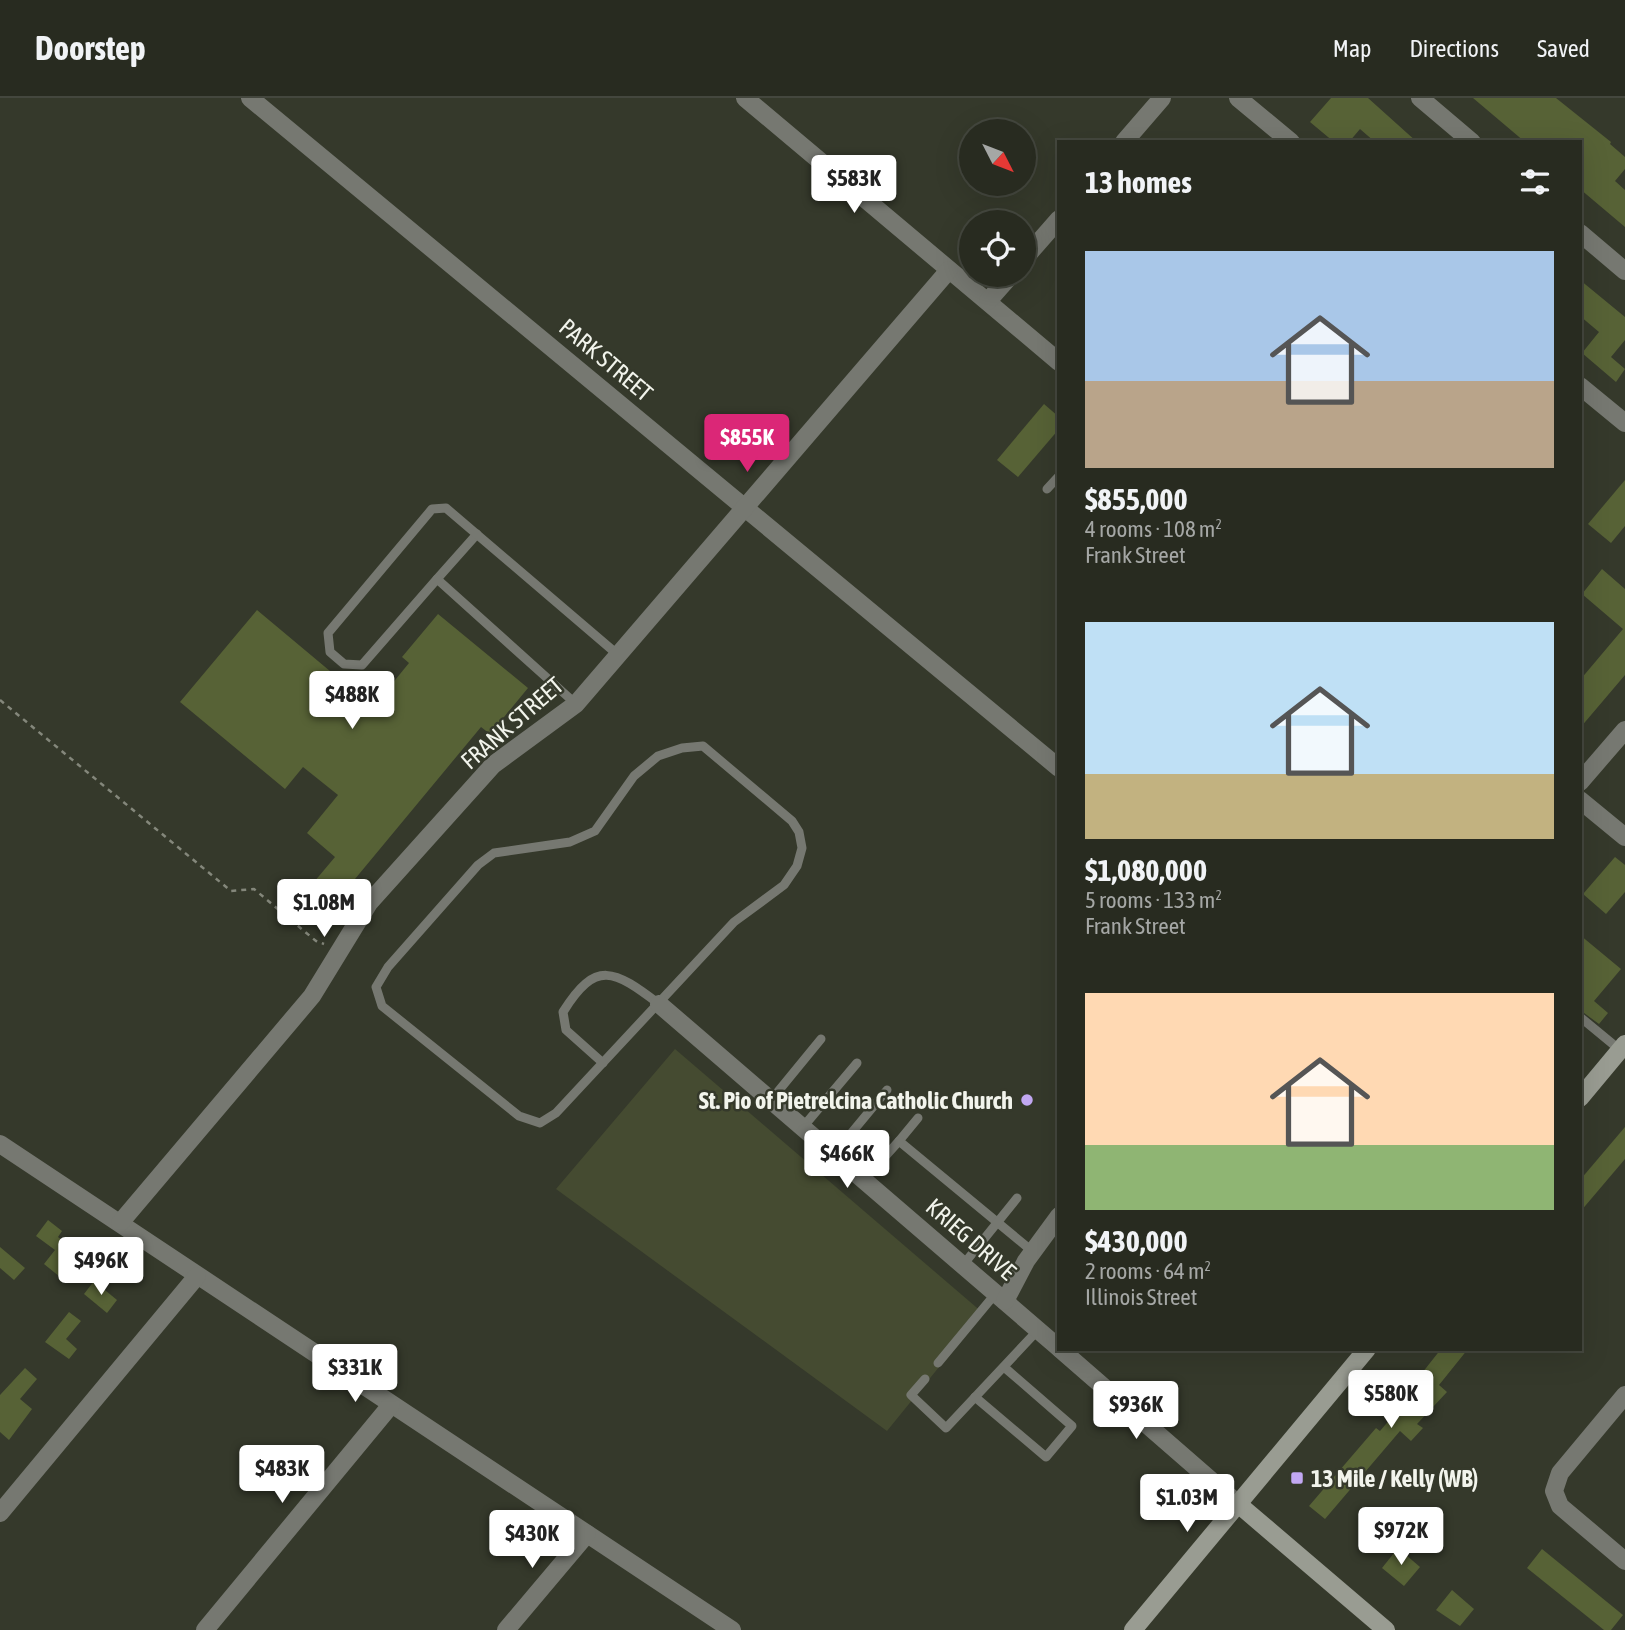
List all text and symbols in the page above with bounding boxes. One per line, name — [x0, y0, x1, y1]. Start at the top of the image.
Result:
text: Doorstep — [35, 29, 146, 67]
text: Map — [1333, 35, 1371, 62]
text: Directions — [1409, 35, 1499, 62]
text: Saved — [1537, 35, 1590, 62]
north arrow — [959, 119, 1036, 196]
map controls — [959, 119, 1036, 287]
pin: $583K — [805, 156, 903, 215]
icon: filters — [1516, 163, 1554, 201]
text: $583K — [827, 165, 881, 191]
text: 13 homes — [1085, 165, 1192, 199]
button: locate — [959, 210, 1036, 287]
icon: home — [1257, 297, 1383, 423]
street label: PARK STREET — [554, 313, 658, 407]
pin: $855K — [698, 414, 796, 474]
text: $855K — [720, 424, 774, 450]
text: $855,000 — [1085, 482, 1188, 516]
text: 4 rooms · 108 m² — [1085, 516, 1222, 542]
text: Frank Street — [1085, 542, 1186, 568]
icon: home — [1257, 668, 1383, 794]
street label: FRANK STREET — [456, 671, 569, 775]
pin: $488K — [303, 672, 401, 731]
text: $488K — [325, 681, 379, 707]
text: $1,080,000 — [1085, 853, 1207, 887]
pin: $1.08M — [267, 880, 381, 939]
text: 5 rooms · 133 m² — [1085, 887, 1222, 913]
text: $1.08M — [293, 889, 355, 915]
text: Frank Street — [1085, 913, 1186, 939]
icon: home — [1257, 1039, 1383, 1165]
place label: St. Pio of Pietrelcina Catholic Church — [699, 1087, 1013, 1114]
marker: St. Pio of Pietrelcina Catholic Church — [1019, 1092, 1035, 1108]
pin: $466K — [798, 1130, 896, 1190]
text: $466K — [820, 1140, 874, 1166]
street label: KRIEG DRIVE — [921, 1193, 1021, 1285]
text: $430,000 — [1085, 1224, 1188, 1258]
pin: $496K — [52, 1238, 150, 1297]
text: $496K — [74, 1247, 128, 1273]
text: 2 rooms · 64 m² — [1085, 1258, 1211, 1284]
text: Illinois Street — [1085, 1284, 1197, 1310]
pin: $331K — [306, 1344, 404, 1404]
text: $331K — [328, 1354, 382, 1380]
pin: $580K — [1342, 1370, 1440, 1430]
text: $580K — [1364, 1380, 1418, 1406]
pin: $936K — [1087, 1382, 1185, 1441]
text: $936K — [1109, 1391, 1163, 1417]
pin: $483K — [233, 1446, 331, 1505]
text: $483K — [255, 1455, 309, 1481]
place label: 13 Mile / Kelly (WB) — [1311, 1465, 1478, 1492]
marker: 13 Mile / Kelly (WB) — [1289, 1470, 1305, 1486]
pin: $1.03M — [1130, 1474, 1244, 1534]
text: $1.03M — [1156, 1484, 1218, 1510]
pin: $972K — [1352, 1508, 1450, 1567]
pin: $430K — [483, 1510, 581, 1570]
text: $972K — [1374, 1517, 1428, 1543]
text: $430K — [505, 1520, 559, 1546]

